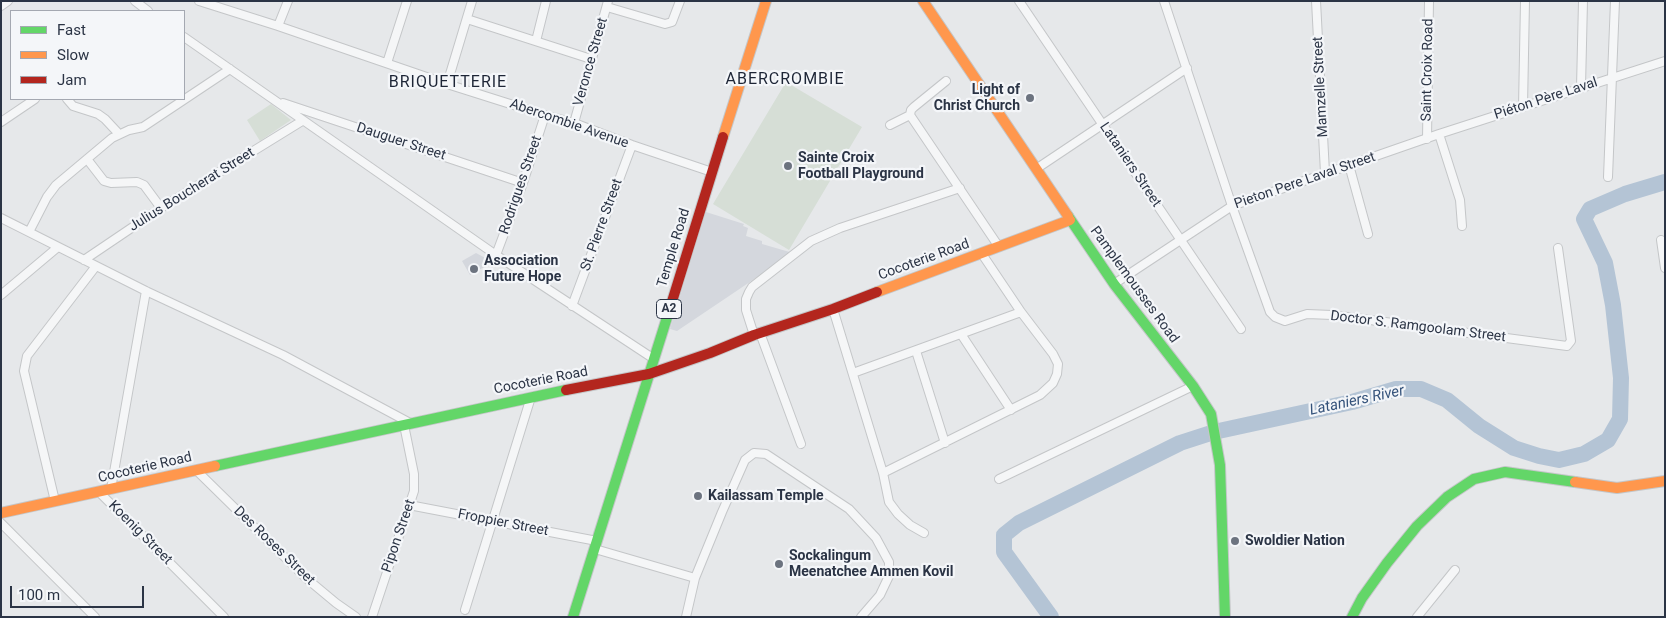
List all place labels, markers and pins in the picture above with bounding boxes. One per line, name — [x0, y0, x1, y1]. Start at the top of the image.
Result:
place label: Light of Christ Church — [934, 82, 1020, 114]
marker: Light of Christ Church — [1024, 92, 1036, 104]
place label: Sainte Croix Football Playground — [798, 150, 924, 182]
marker: Sainte Croix Football Playground — [782, 160, 794, 172]
place label: Association Future Hope — [484, 253, 561, 286]
marker: Association Future Hope — [468, 263, 480, 275]
place label: Kailassam Temple — [708, 488, 824, 504]
marker: Kailassam Temple — [692, 490, 704, 502]
place label: Swoldier Nation — [1245, 533, 1345, 549]
marker: Swoldier Nation — [1229, 535, 1241, 547]
place label: Sockalingum Meenatchee Ammen Kovil — [789, 548, 954, 580]
marker: Sockalingum Meenatchee Ammen Kovil — [773, 558, 785, 570]

